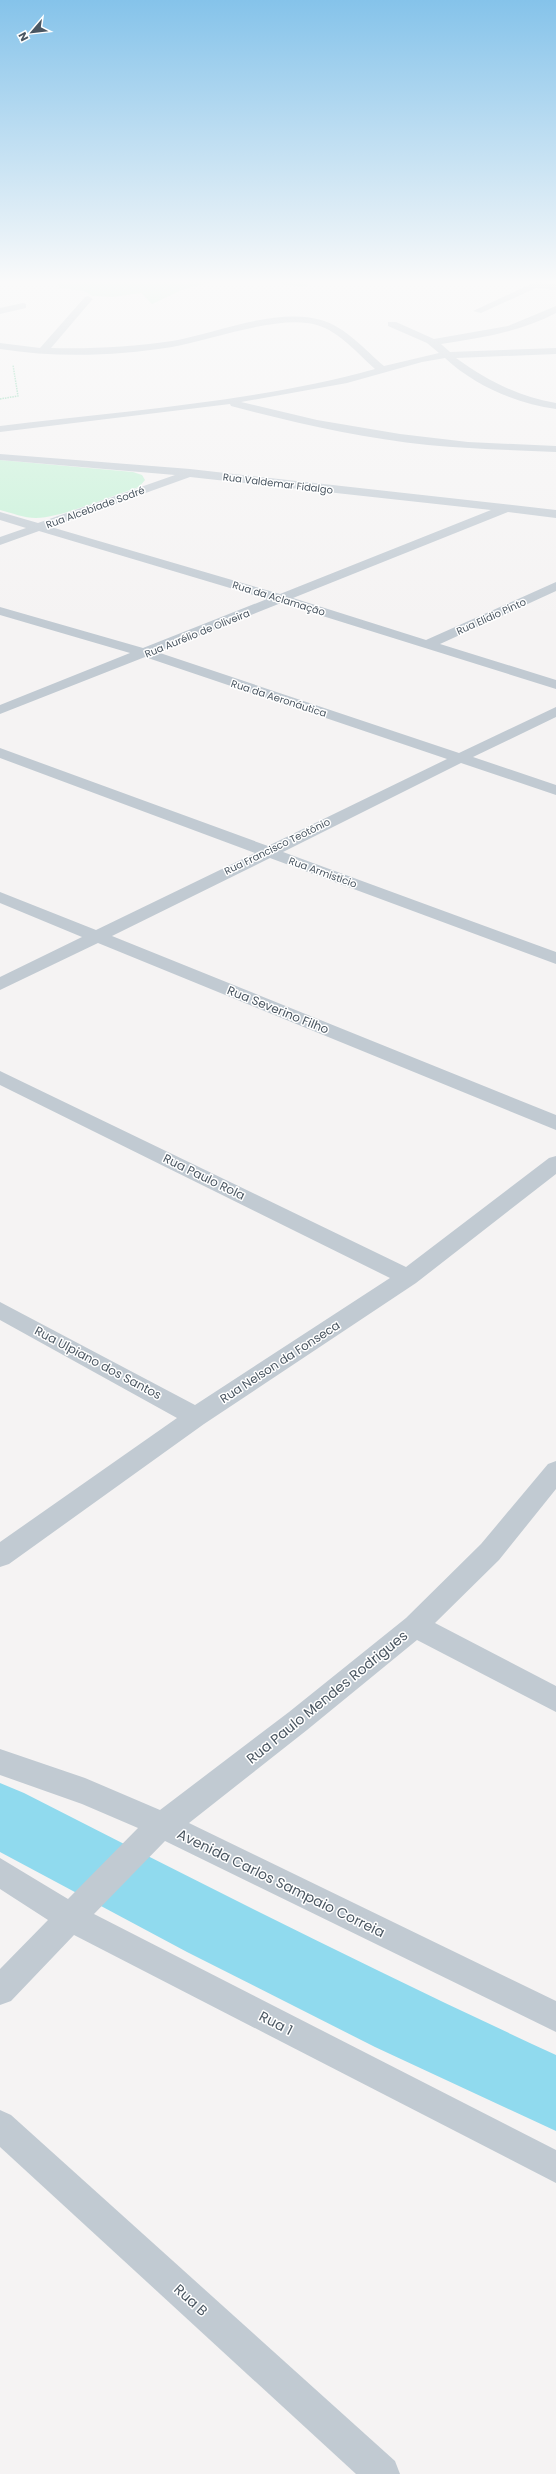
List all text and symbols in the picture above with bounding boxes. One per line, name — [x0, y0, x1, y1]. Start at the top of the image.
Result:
north arrow — [12, 12, 52, 52]
text: N — [14, 29, 32, 44]
street label: Rua Valdemar Fidalgo — [222, 469, 334, 498]
street label: Rua Alcebíade Sodré — [44, 483, 147, 532]
street label: Rua da Aclamação — [231, 577, 327, 620]
street label: Rua Elidio Pinto — [454, 594, 528, 639]
street label: Rua Aurélio de Oliveira — [142, 606, 252, 661]
street label: Rua da Aeronáutica — [229, 676, 329, 721]
street label: Rua Francisco Teotônio — [222, 814, 333, 879]
street label: Rua Armistício — [287, 853, 359, 892]
street label: Rua Severino Filho — [225, 981, 332, 1038]
street label: Rua Paulo Rola — [161, 1149, 248, 1204]
street label: Rua Nelson da Fonseca — [216, 1316, 343, 1407]
street label: Rua Ulpiano dos Santos — [32, 1322, 165, 1403]
street label: Rua Paulo Mendes Rodrigues — [242, 1626, 412, 1768]
street label: Avenida Carlos Sampaio Correia — [174, 1824, 388, 1942]
street label: Rua 1 — [256, 2006, 296, 2040]
street label: Rua B — [170, 2279, 212, 2321]

